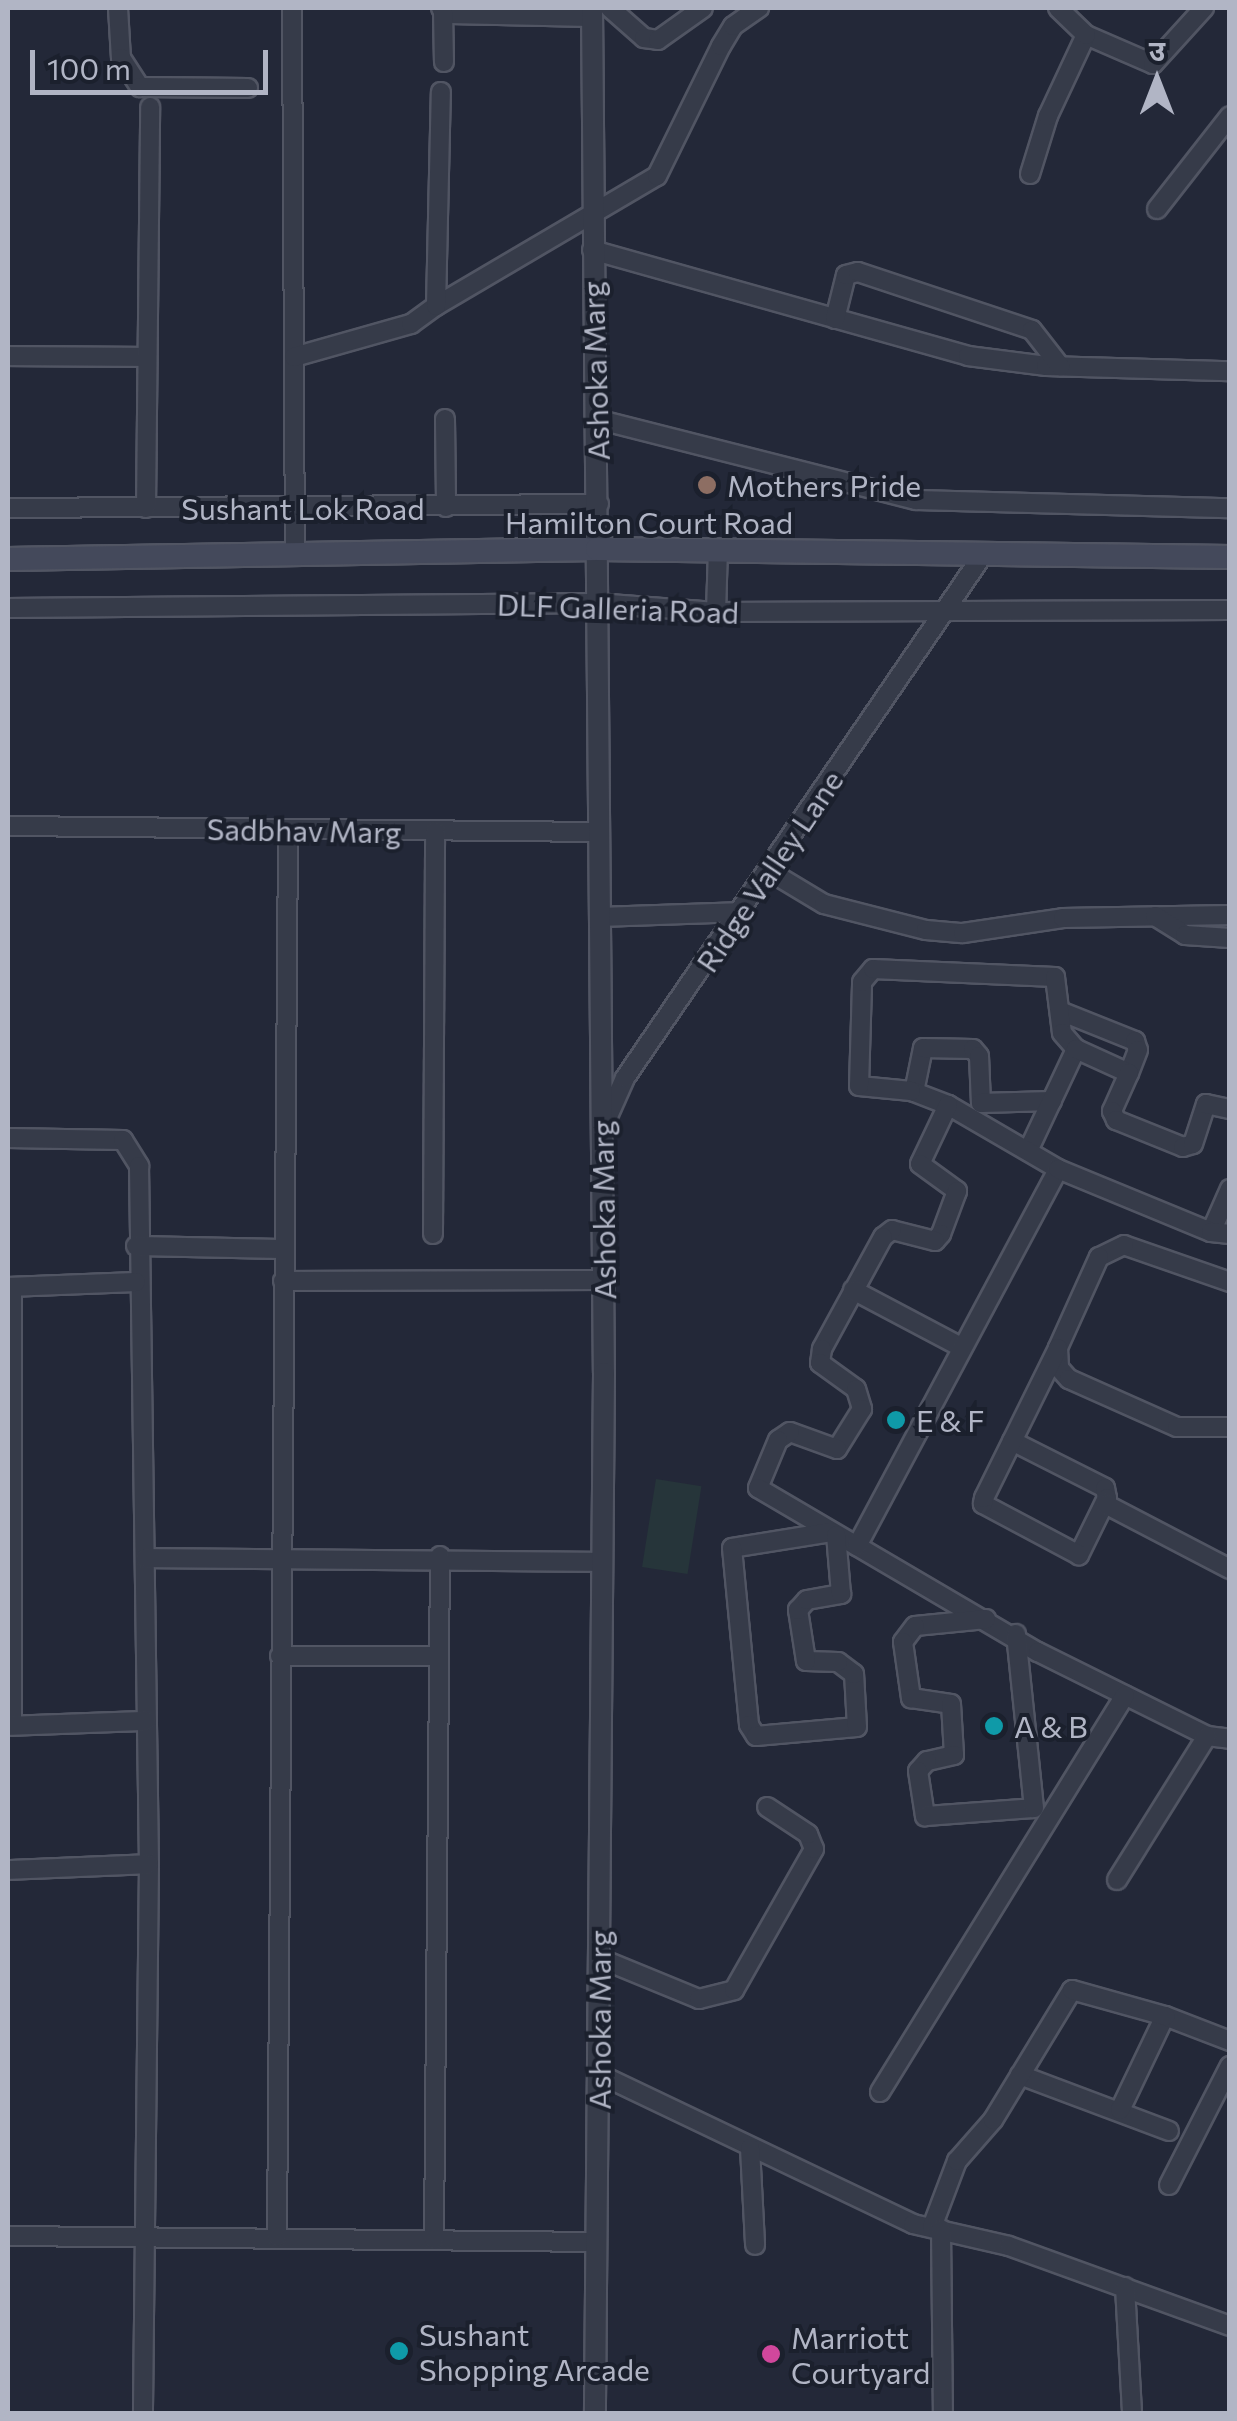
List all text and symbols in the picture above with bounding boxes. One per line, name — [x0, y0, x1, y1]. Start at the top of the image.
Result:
scale bar — [35, 30, 272, 92]
north arrow — [1107, 30, 1207, 130]
text: उ — [1149, 33, 1165, 67]
text: 100 m — [47, 49, 131, 86]
street label: Ashoka Marg — [574, 281, 616, 461]
place label: Mothers Pride — [727, 467, 921, 503]
marker: Mothers Pride — [696, 474, 718, 496]
street label: Sushant Lok Road — [181, 490, 425, 526]
street label: Hamilton Court Road — [505, 504, 793, 540]
street label: DLF Galleria Road — [496, 586, 740, 630]
street label: Ridge Valley Lane — [688, 763, 850, 979]
street label: Sadbhav Marg — [207, 810, 401, 850]
street label: Ashoka Marg — [583, 1120, 623, 1300]
place label: E & F — [916, 1402, 985, 1438]
marker: E & F — [885, 1409, 907, 1431]
place label: A & B — [1014, 1708, 1088, 1744]
marker: A & B — [983, 1715, 1005, 1737]
street label: Ashoka Marg — [581, 1930, 617, 2110]
place label: Sushant Shopping Arcade — [419, 2316, 650, 2386]
place label: Marriott Courtyard — [791, 2319, 930, 2390]
marker: Sushant Shopping Arcade — [388, 2340, 410, 2362]
marker: Marriott Courtyard — [760, 2343, 782, 2365]

